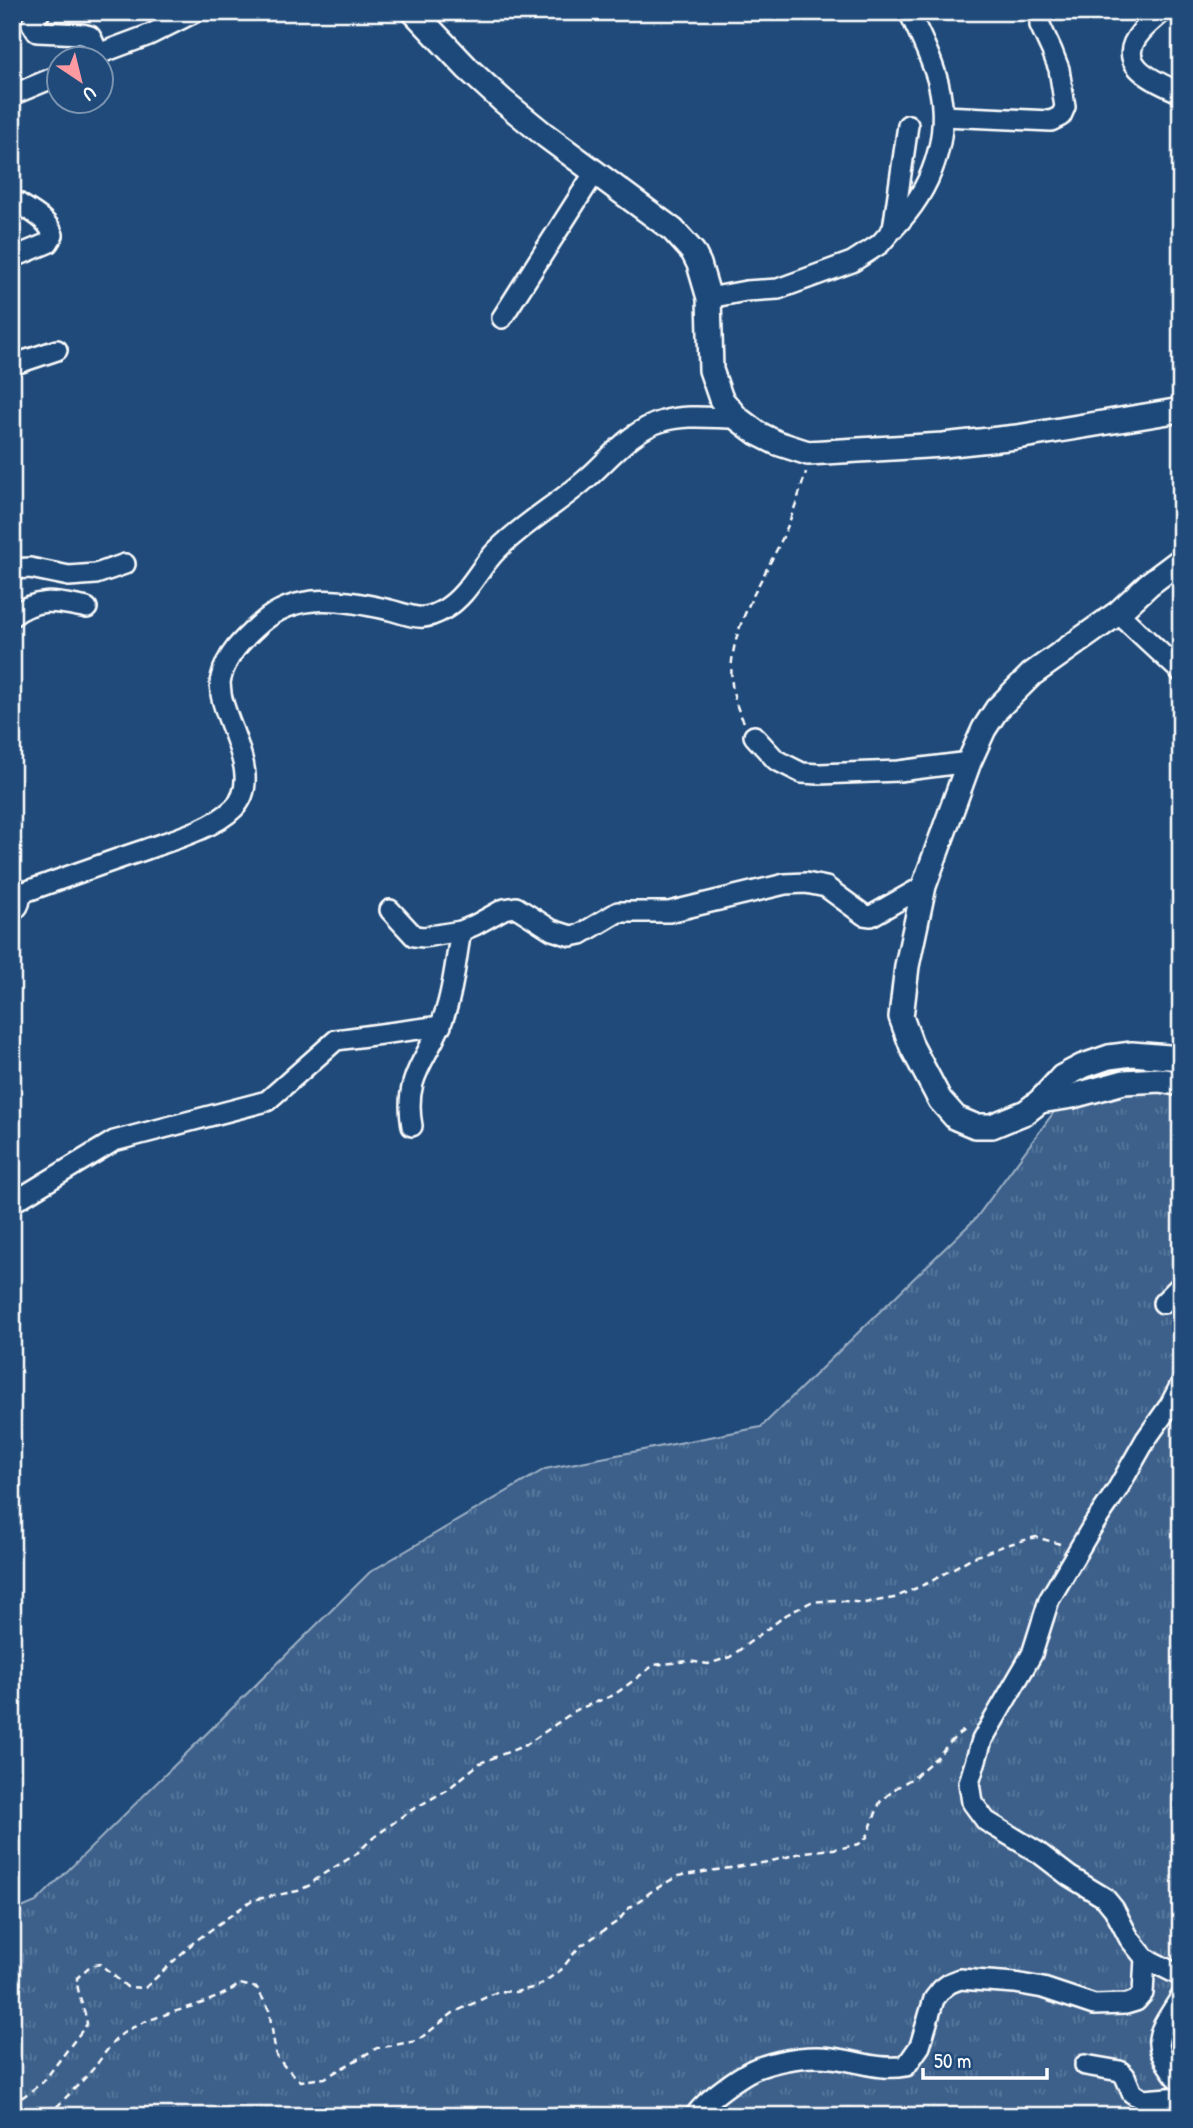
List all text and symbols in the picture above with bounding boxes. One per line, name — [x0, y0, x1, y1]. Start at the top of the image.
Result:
north arrow — [46, 46, 116, 116]
text: U — [78, 80, 101, 108]
scale bar — [923, 2037, 1048, 2081]
text: 50 m — [934, 2046, 971, 2075]

